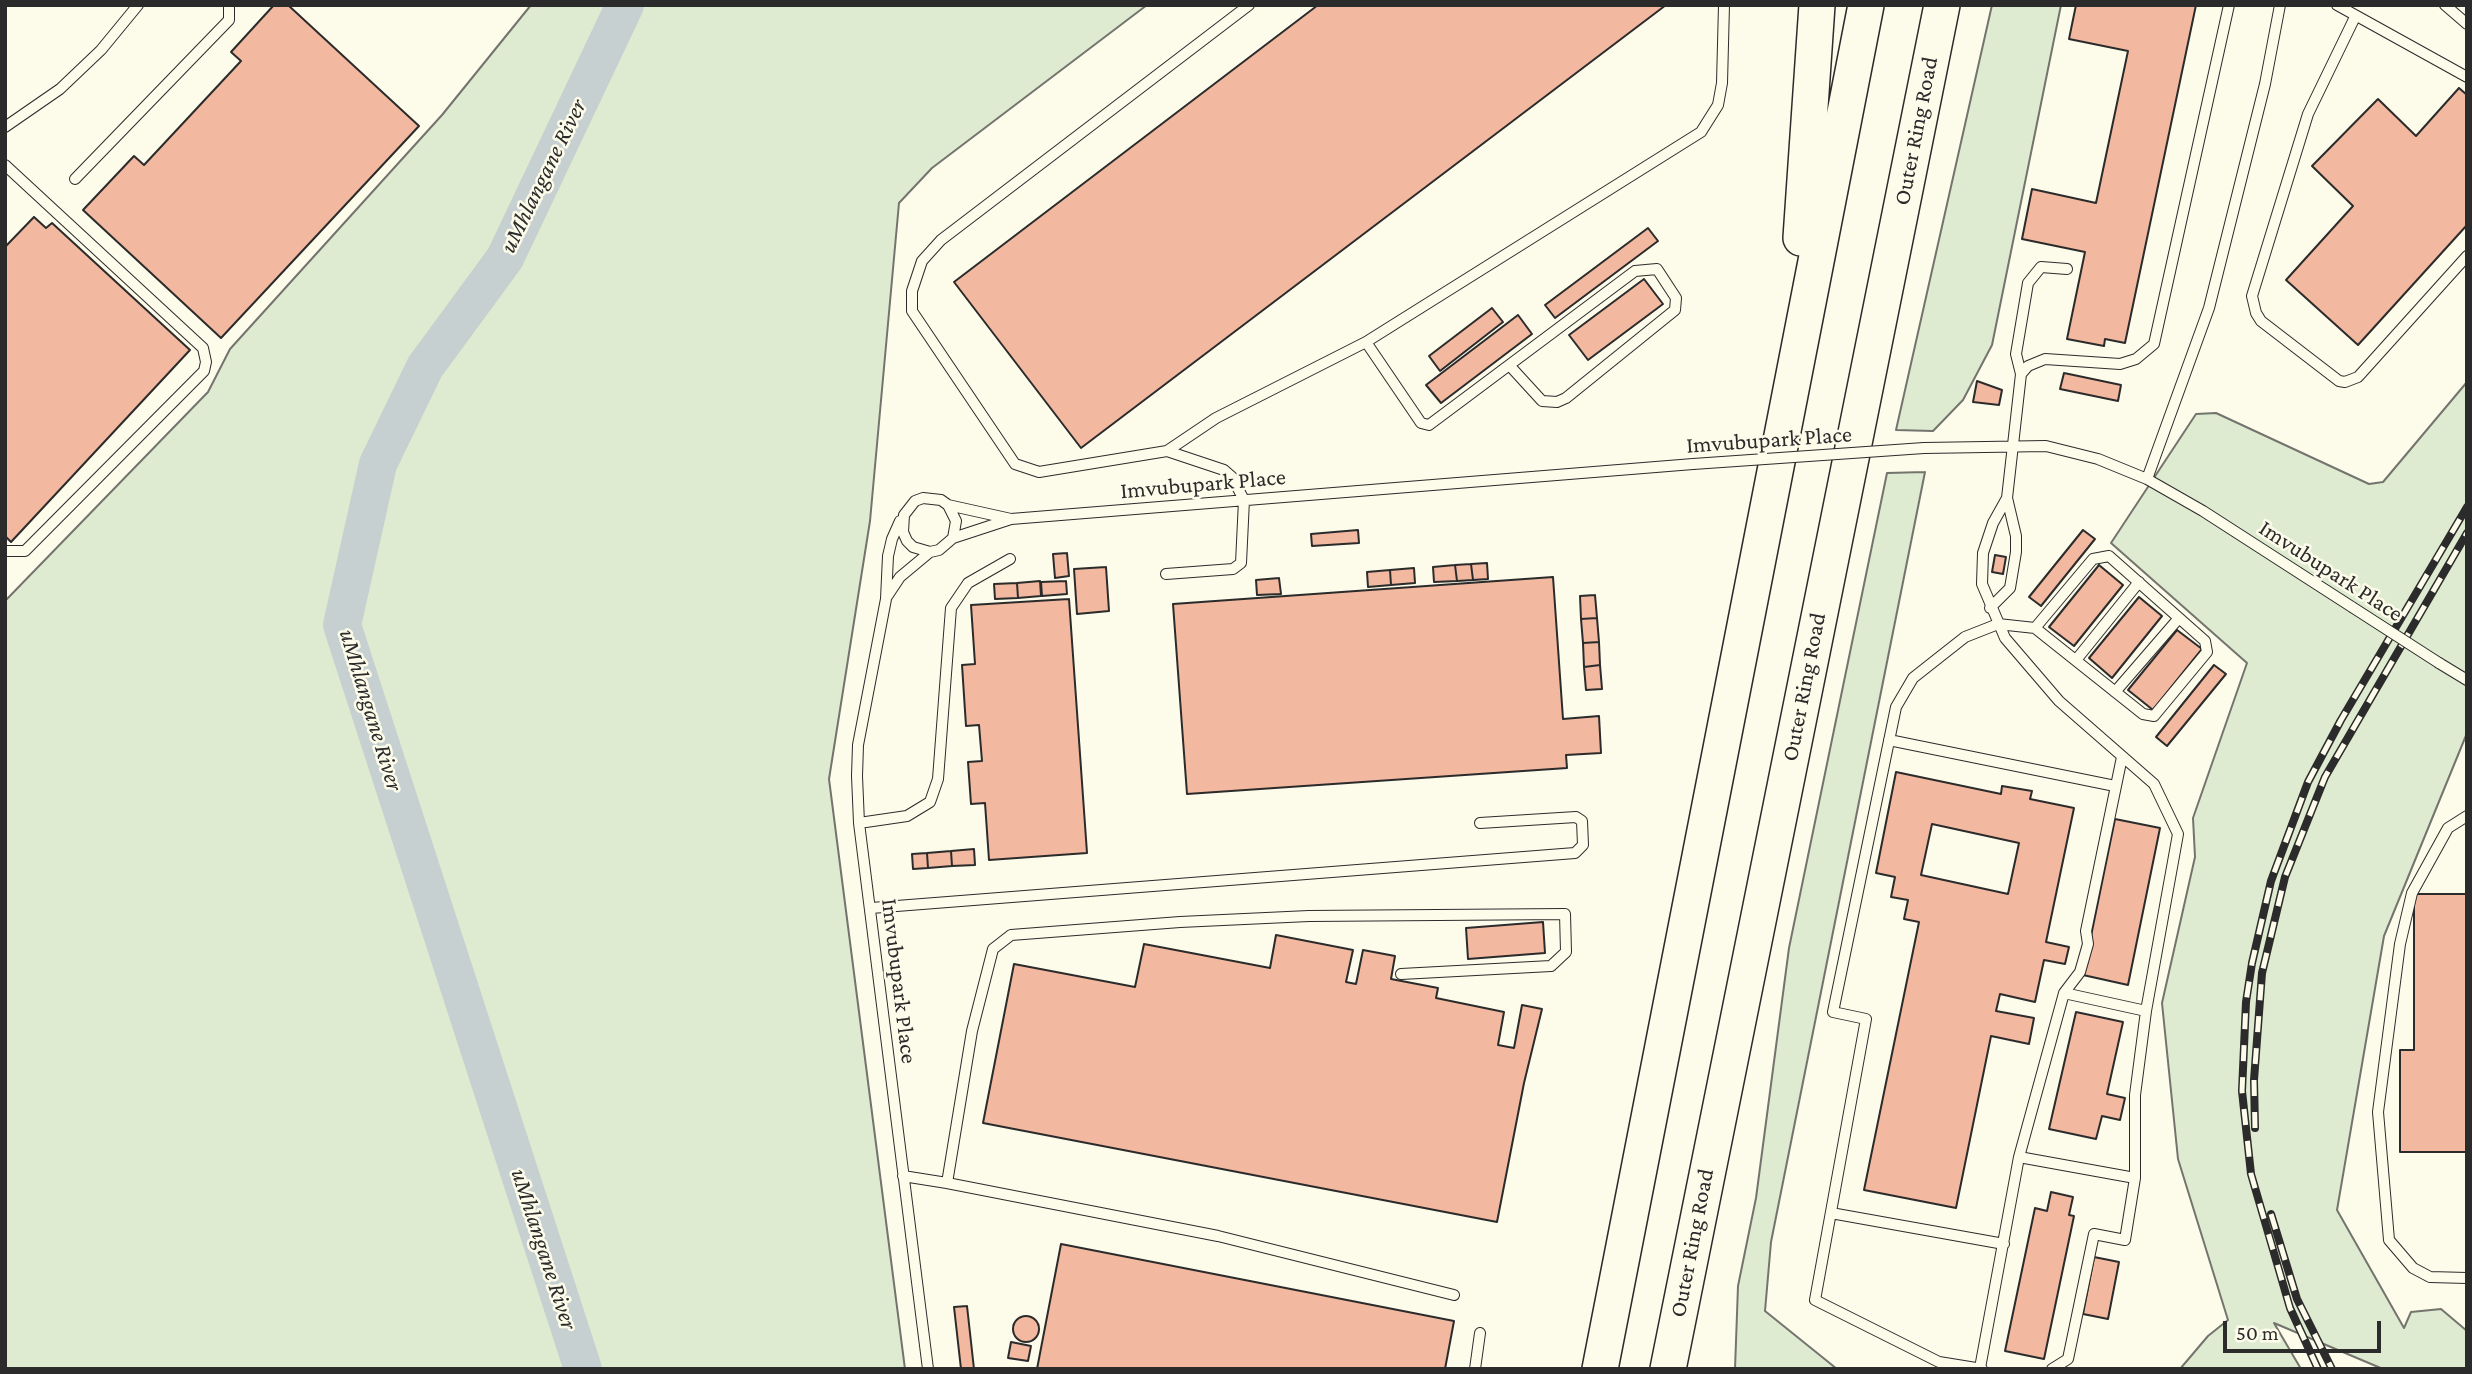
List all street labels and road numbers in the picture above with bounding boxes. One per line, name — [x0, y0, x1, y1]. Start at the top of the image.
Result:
street label: Outer Ring Road — [1888, 54, 1944, 208]
street label: Imvubupark Place — [1685, 420, 1853, 460]
street label: Imvubupark Place — [1119, 463, 1287, 505]
street label: Imvubupark Place — [2254, 514, 2408, 628]
street label: Outer Ring Road — [1776, 610, 1832, 764]
street label: Imvubupark Place — [875, 897, 923, 1065]
street label: Outer Ring Road — [1664, 1166, 1720, 1320]

